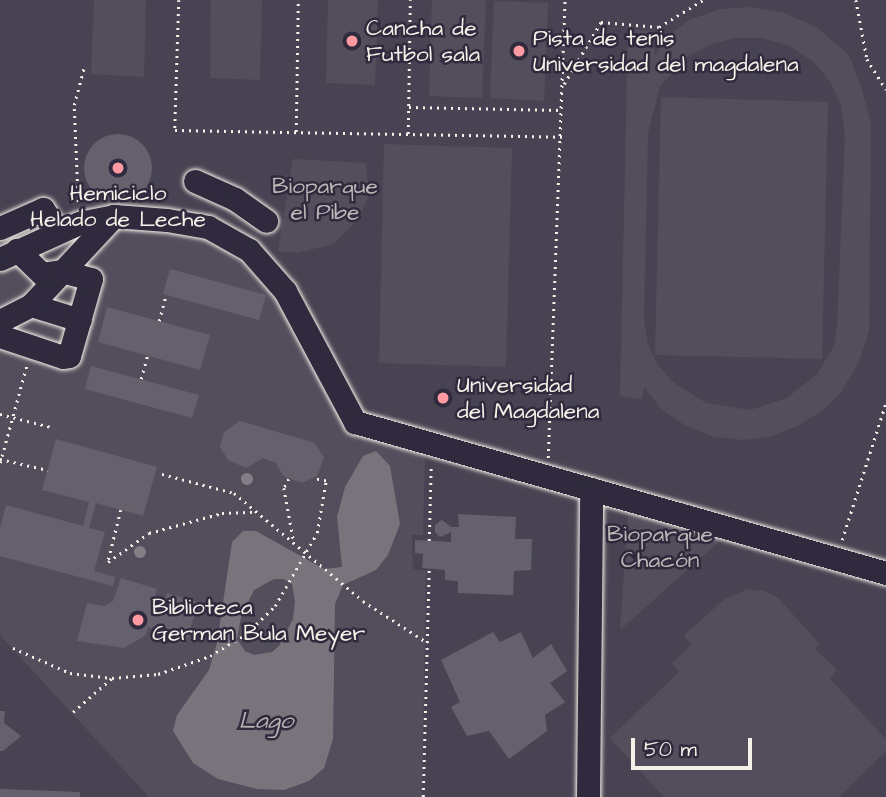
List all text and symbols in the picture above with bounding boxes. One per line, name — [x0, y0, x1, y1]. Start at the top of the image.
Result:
place label: Cancha de Futbol sala — [366, 14, 480, 68]
place label: Pista de tenis Universidad del magdalena — [533, 24, 799, 78]
marker: Cancha de Futbol sala — [344, 33, 360, 49]
marker: Pista de tenis Universidad del magdalena — [511, 43, 527, 59]
marker: Hemiciclo Helado de Leche — [110, 160, 126, 176]
park label: Bioparque el Pibe — [272, 172, 378, 226]
place label: Hemiciclo Helado de Leche — [30, 179, 206, 233]
place label: Universidad del Magdalena — [457, 371, 599, 425]
marker: Universidad del Magdalena — [435, 390, 451, 406]
park label: Bioparque Chacón — [607, 520, 713, 574]
place label: Biblioteca German Bula Meyer — [152, 593, 365, 647]
marker: Biblioteca German Bula Meyer — [130, 612, 146, 628]
water label: Lago — [239, 708, 293, 736]
scale bar — [634, 724, 755, 768]
text: 50 m — [644, 735, 697, 764]

